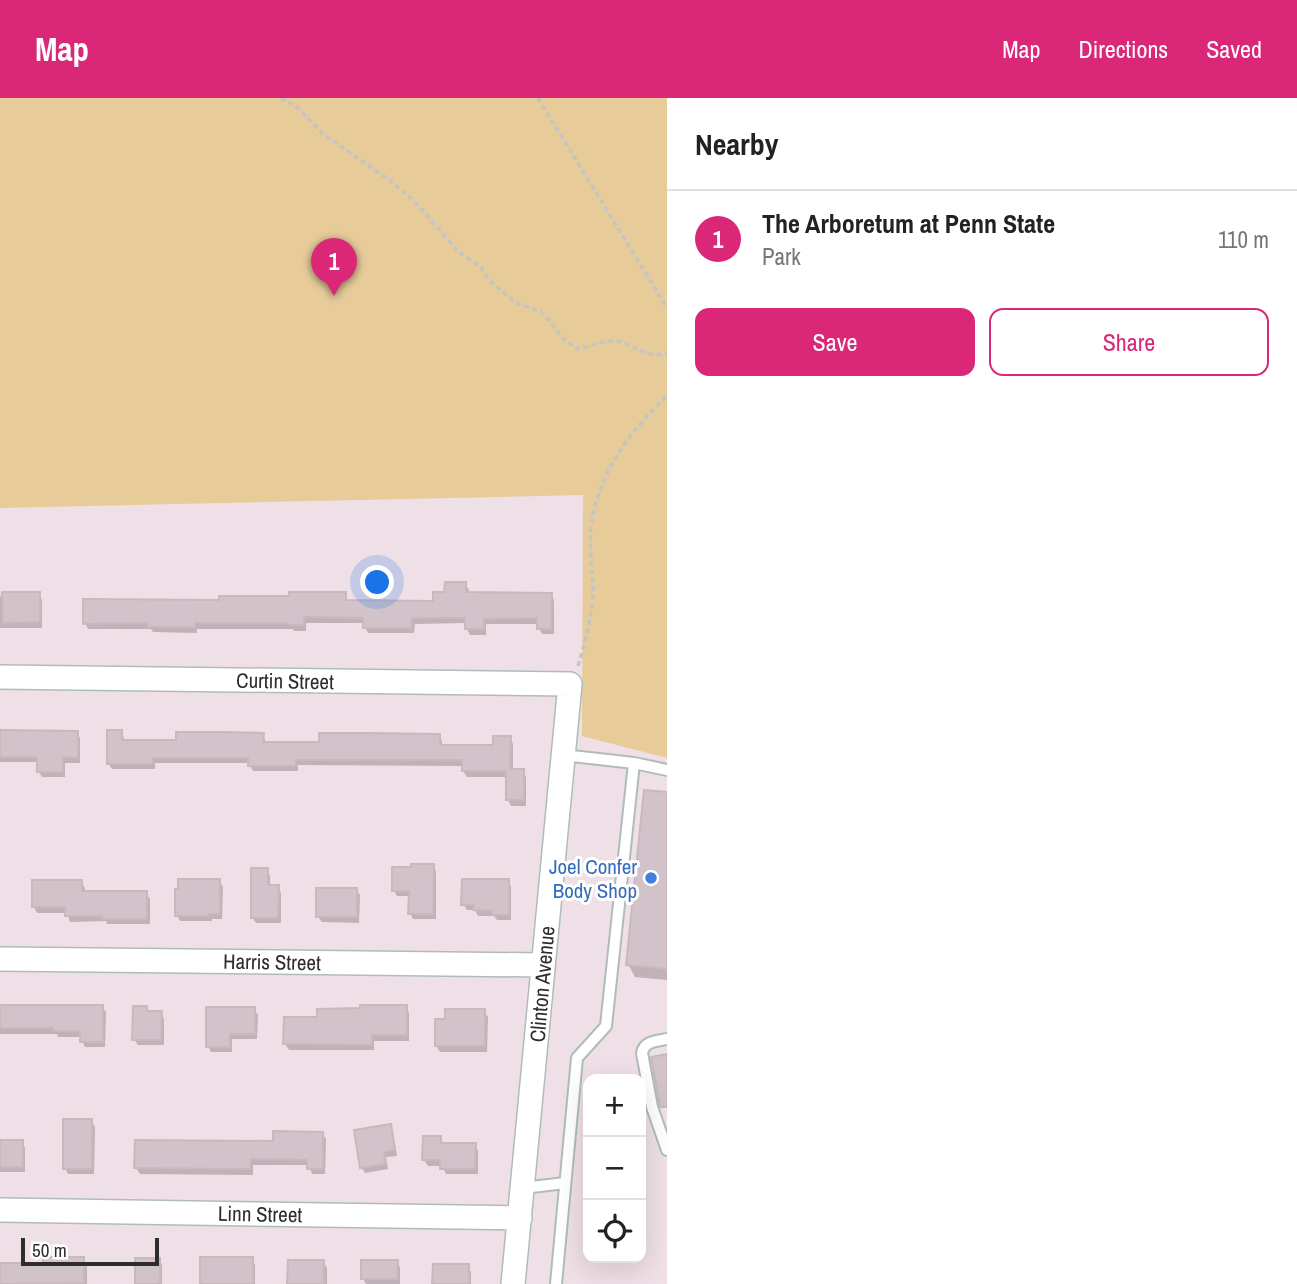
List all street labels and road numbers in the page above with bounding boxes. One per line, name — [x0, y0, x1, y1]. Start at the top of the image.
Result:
street label: Curtin Street — [236, 666, 334, 696]
street label: Clinton Avenue — [522, 925, 562, 1043]
street label: Harris Street — [223, 947, 321, 977]
street label: Linn Street — [218, 1199, 303, 1229]

